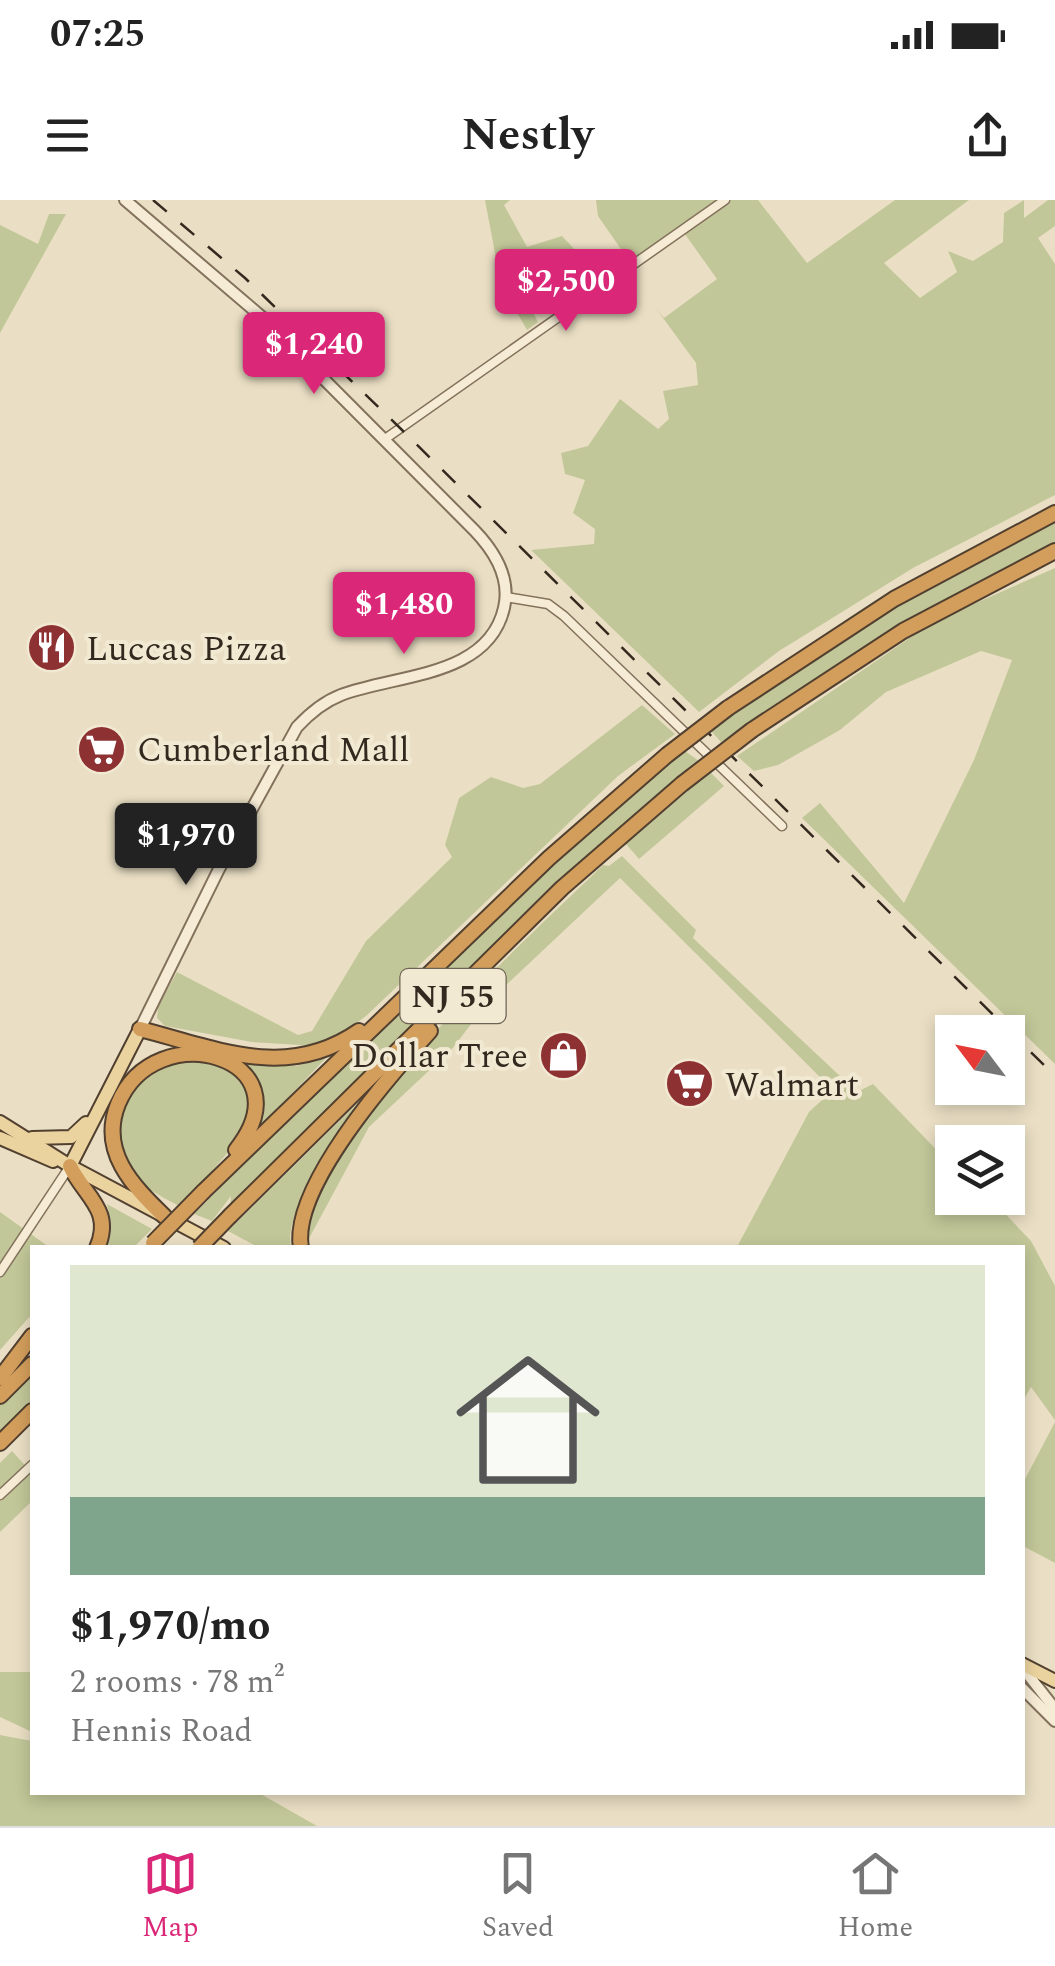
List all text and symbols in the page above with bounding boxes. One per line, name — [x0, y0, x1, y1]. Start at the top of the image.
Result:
text: 07:25 — [50, 6, 145, 64]
text: Nestly — [462, 101, 593, 170]
icon: menu — [40, 108, 95, 163]
icon: share — [960, 108, 1015, 163]
pin: $2,500 — [485, 249, 647, 334]
text: $2,500 — [517, 257, 615, 306]
pin: $1,240 — [233, 312, 395, 397]
text: $1,240 — [265, 320, 363, 369]
pin: $1,480 — [323, 572, 485, 657]
text: $1,480 — [355, 580, 453, 629]
restaurant icon: Luccas Pizza — [25, 622, 77, 674]
place label: Luccas Pizza — [86, 623, 286, 676]
supermarket icon: Cumberland Mall — [76, 723, 128, 775]
place label: Cumberland Mall — [137, 724, 410, 777]
pin: $1,970 — [105, 803, 267, 888]
text: $1,970 — [137, 811, 235, 860]
road number: NJ 55 — [400, 969, 506, 1023]
north arrow — [935, 1015, 1025, 1105]
map controls — [935, 1015, 1025, 1215]
shop icon: Dollar Tree — [537, 1029, 589, 1081]
place label: Dollar Tree — [351, 1030, 528, 1083]
supermarket icon: Walmart — [664, 1058, 716, 1110]
place label: Walmart — [725, 1059, 859, 1112]
button: layers — [935, 1125, 1025, 1215]
icon: home — [438, 1330, 618, 1510]
text: $1,970/mo — [70, 1595, 270, 1658]
text: 2 rooms · 78 m² — [70, 1658, 284, 1707]
text: Hennis Road — [70, 1707, 252, 1756]
tab: Map — [142, 1846, 198, 1949]
tab: Saved — [482, 1846, 554, 1949]
tab: Home — [838, 1846, 913, 1949]

